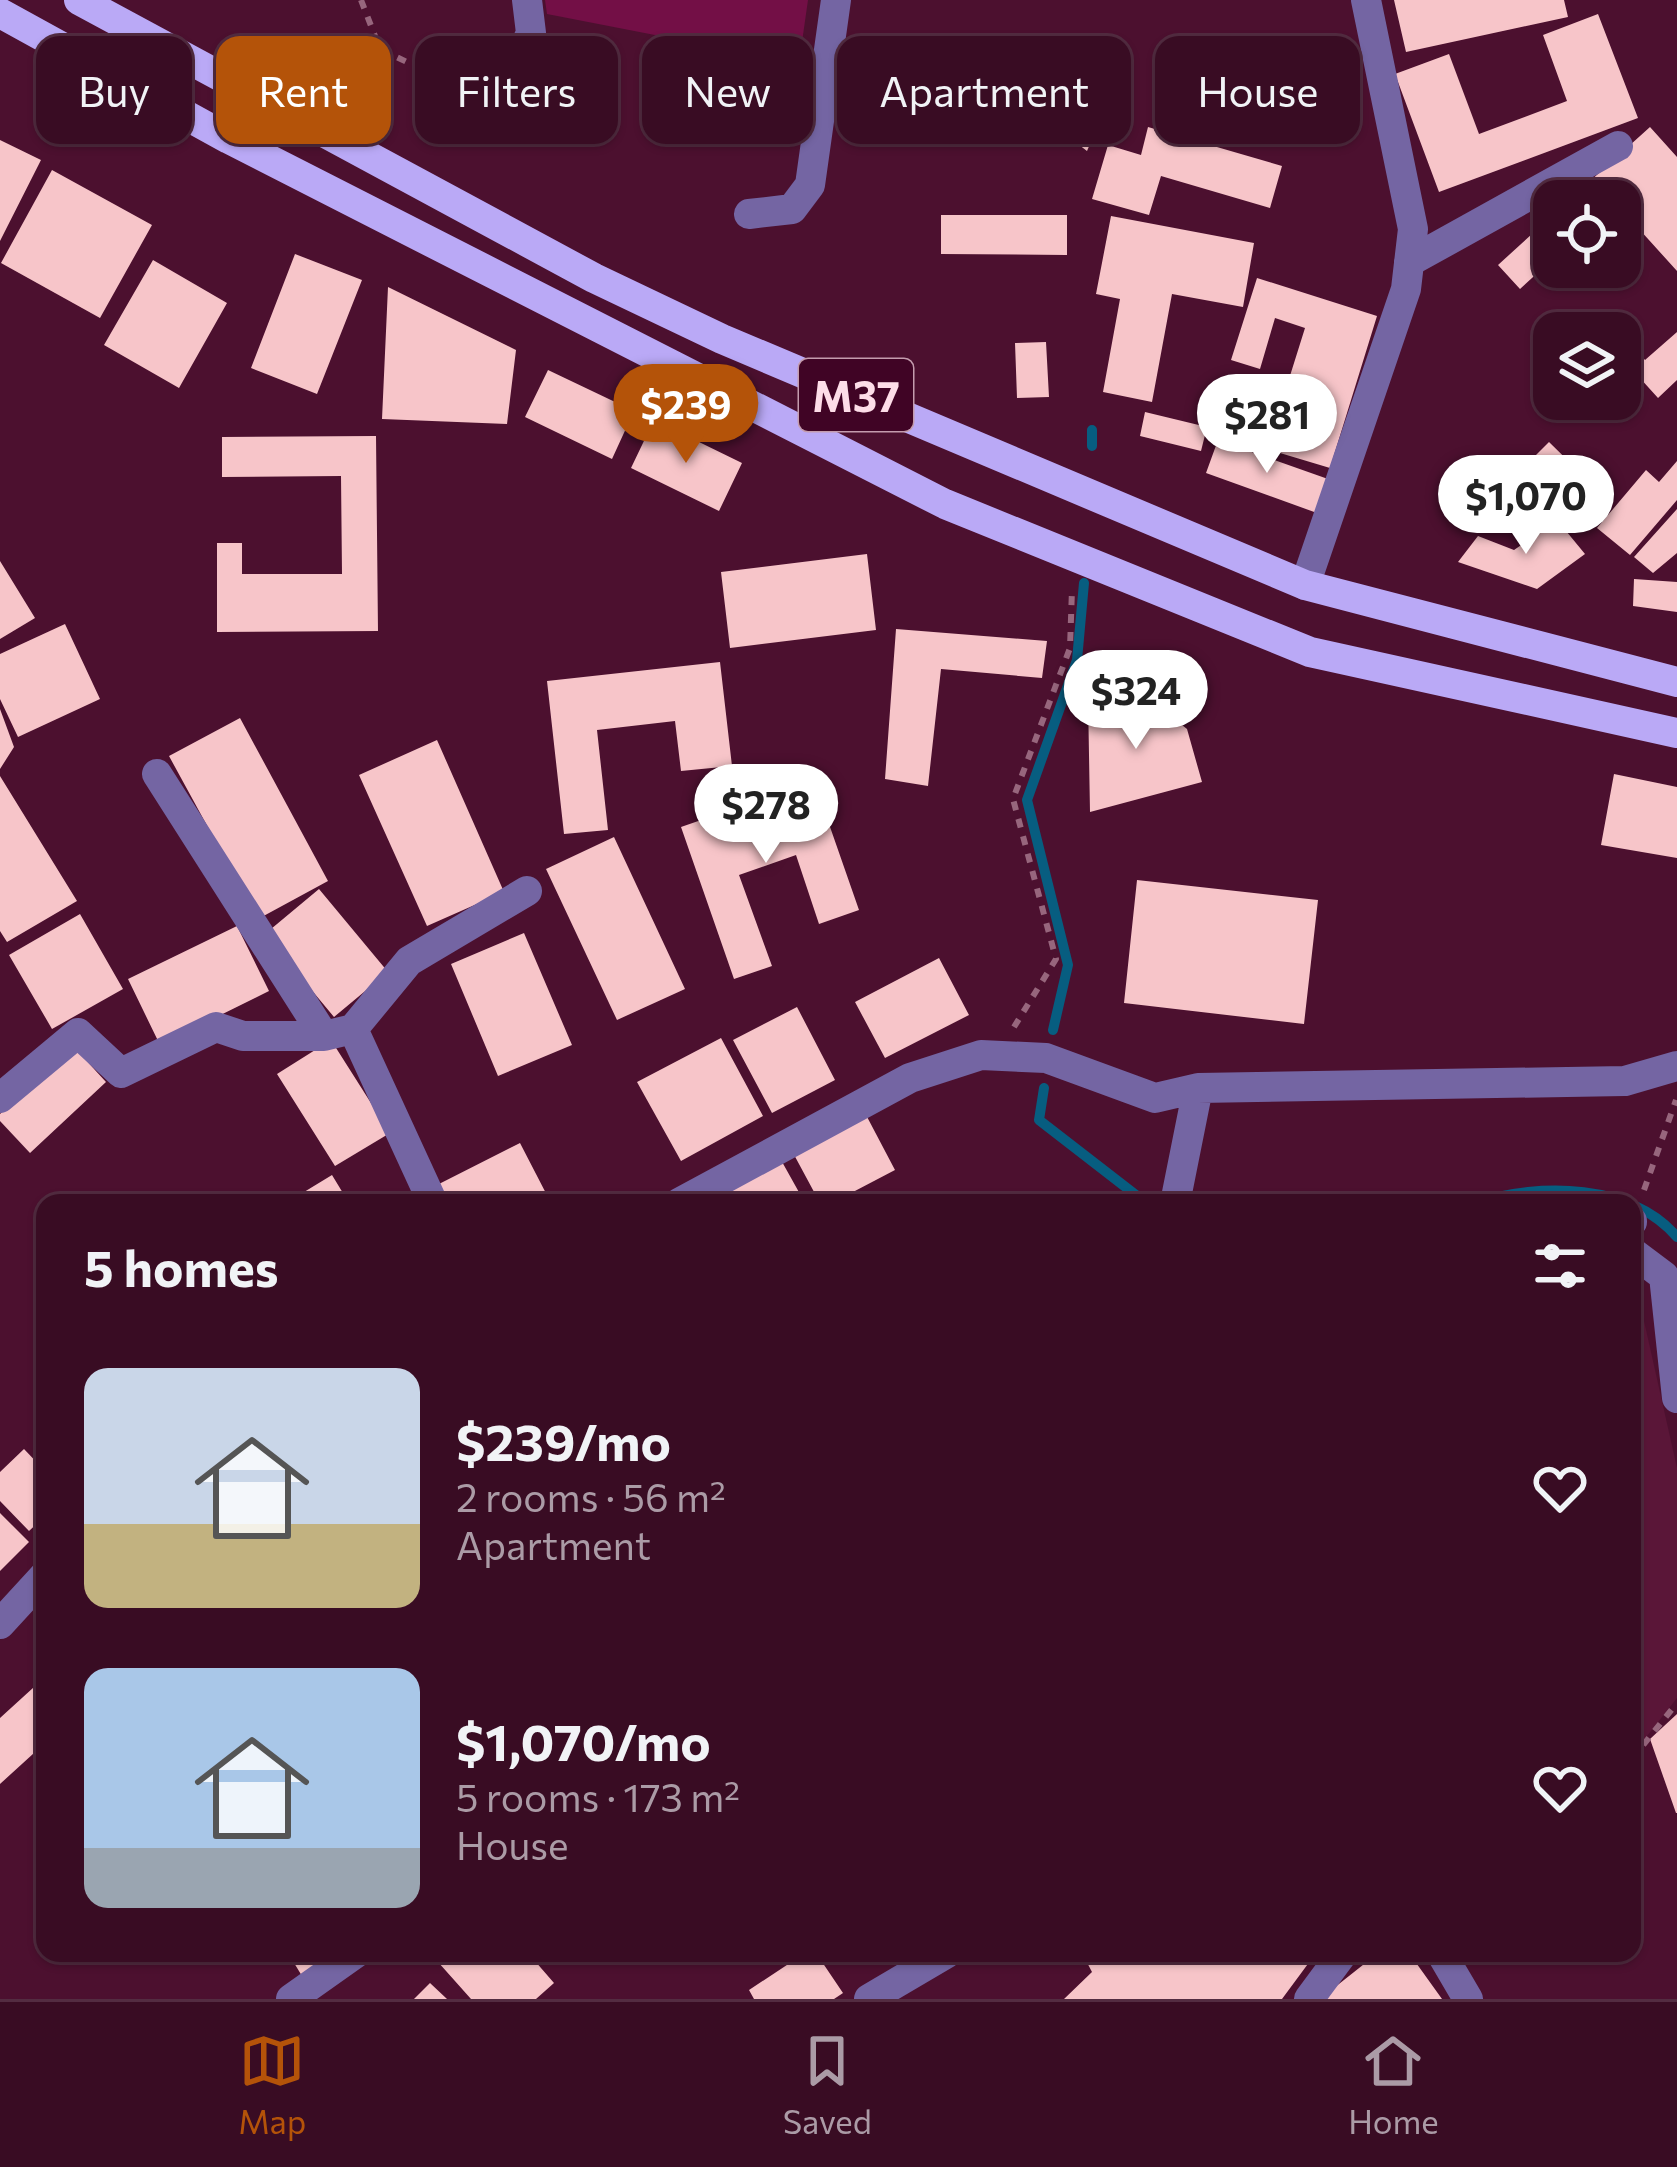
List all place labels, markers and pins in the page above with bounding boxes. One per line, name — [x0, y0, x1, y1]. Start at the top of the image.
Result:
pin: $239 — [615, 364, 757, 466]
pin: $281 — [1196, 374, 1338, 476]
pin: $1,070 — [1428, 455, 1624, 557]
pin: $324 — [1065, 650, 1207, 752]
pin: $278 — [695, 764, 837, 866]

